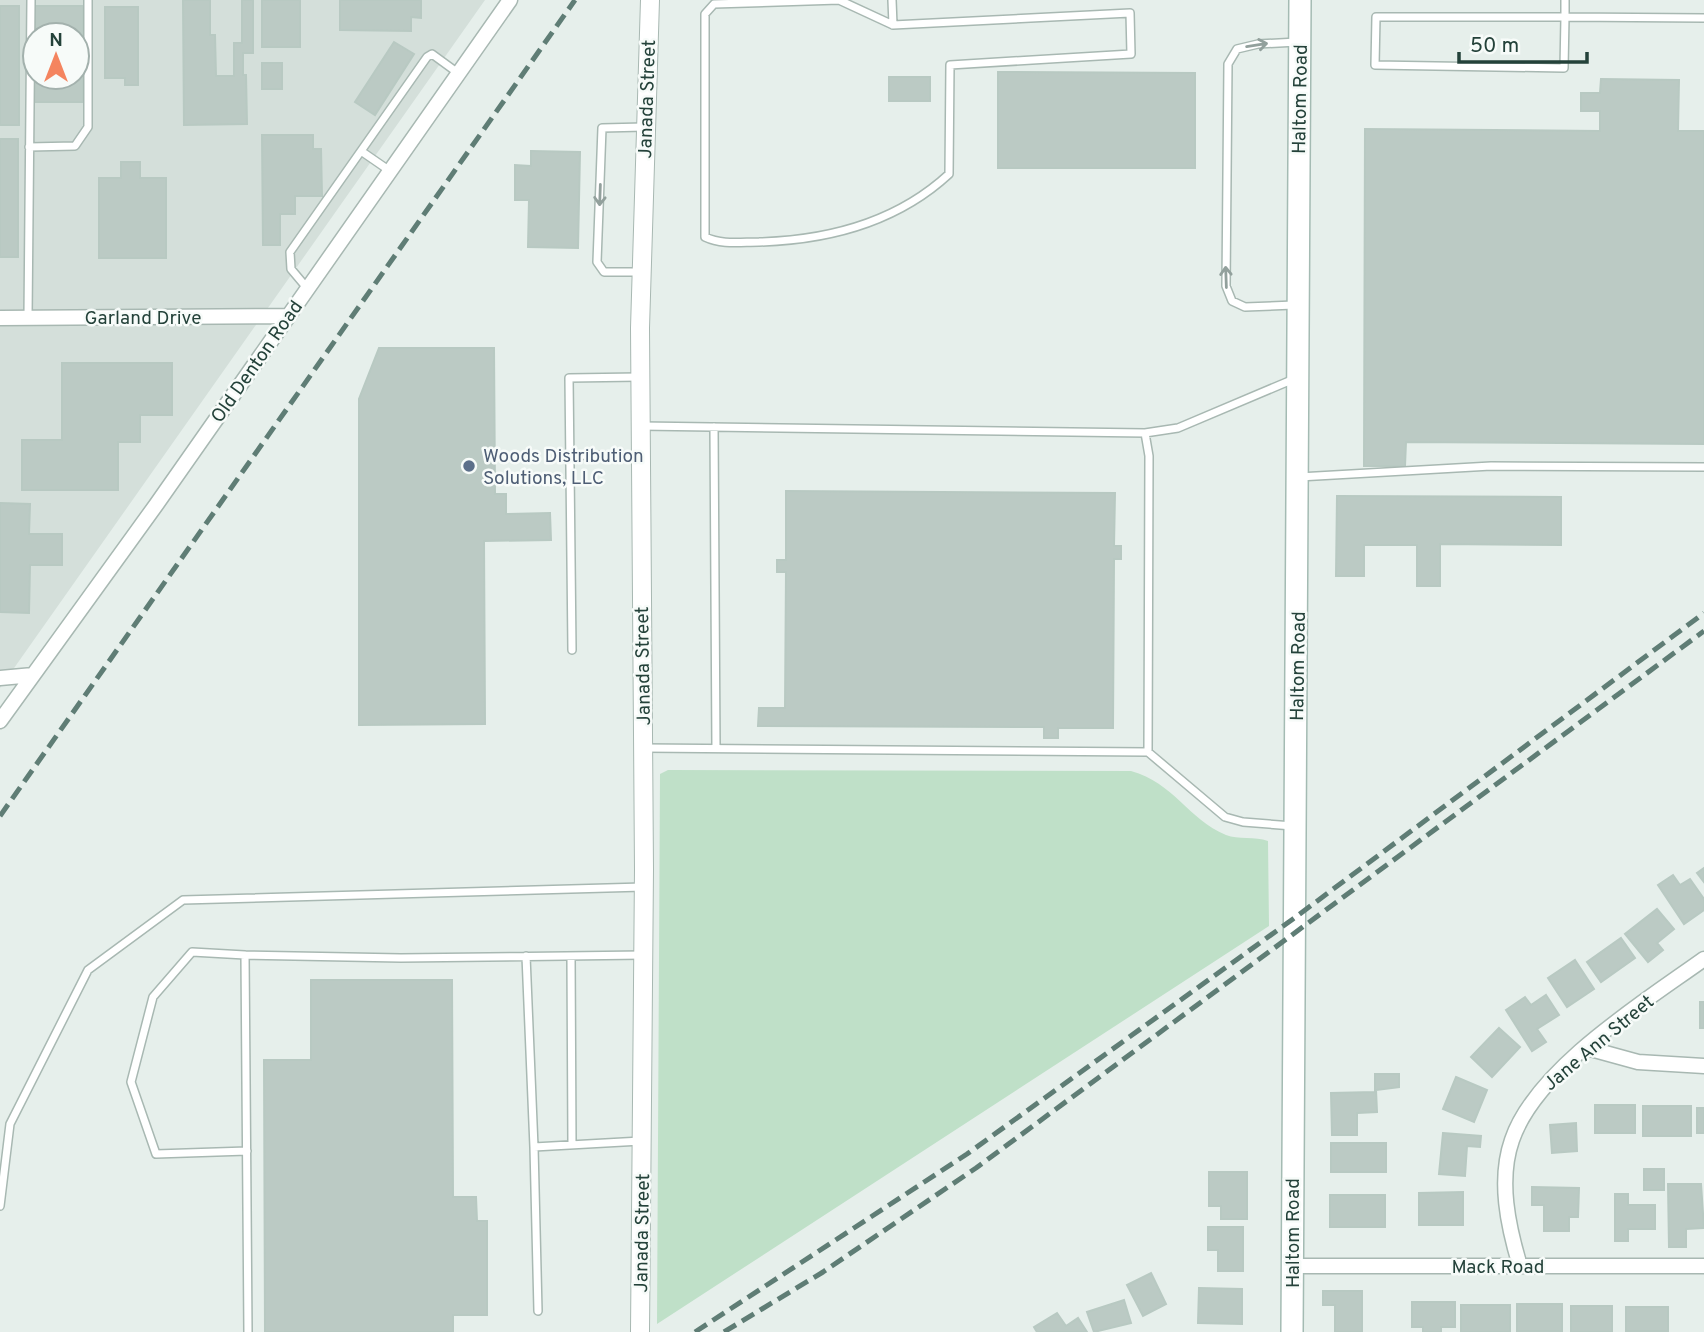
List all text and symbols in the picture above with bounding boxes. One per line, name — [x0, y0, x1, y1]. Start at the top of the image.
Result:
north arrow — [21, 21, 91, 91]
scale bar — [1459, 21, 1587, 65]
text: N — [49, 29, 63, 53]
text: 50 m — [1470, 33, 1519, 60]
one-way arrow — [1245, 38, 1268, 51]
street label: Janada Street — [634, 39, 662, 159]
street label: Haltom Road — [1288, 44, 1314, 154]
one-way arrow — [593, 183, 606, 206]
one-way arrow — [1220, 266, 1233, 289]
street label: Old Denton Road — [206, 296, 309, 428]
street label: Garland Drive — [85, 307, 201, 331]
place label: Woods Distribution Solutions, LLC — [483, 445, 644, 491]
marker: Woods Distribution Solutions, LLC — [461, 458, 477, 474]
street label: Janada Street — [631, 606, 657, 726]
street label: Haltom Road — [1286, 611, 1312, 721]
street label: Jane Ann Street — [1539, 990, 1659, 1097]
street label: Janada Street — [630, 1173, 656, 1293]
street label: Haltom Road — [1282, 1178, 1306, 1288]
street label: Mack Road — [1451, 1256, 1545, 1280]

